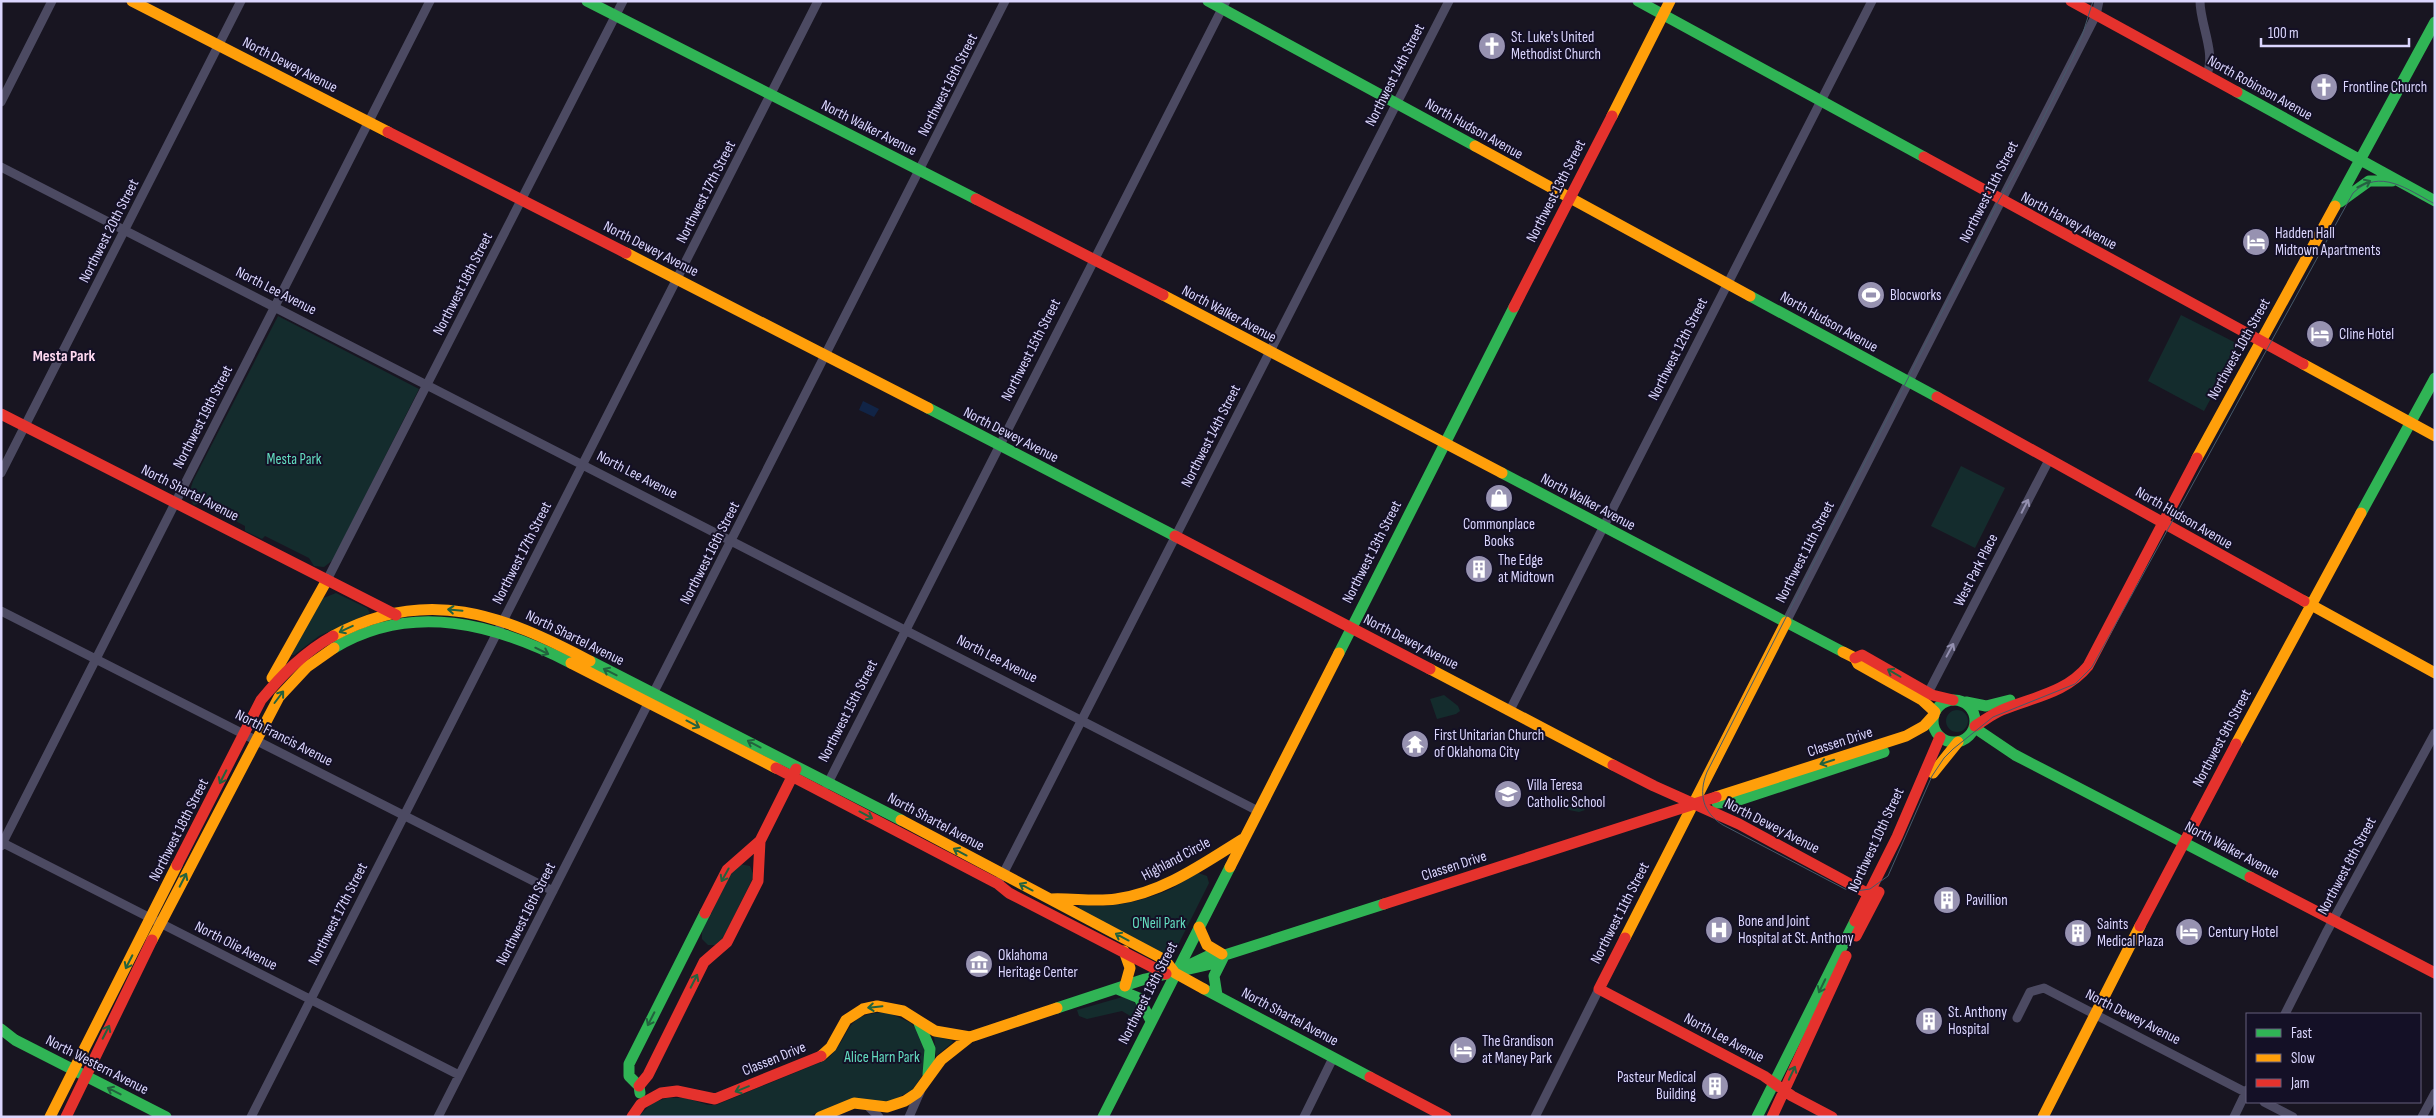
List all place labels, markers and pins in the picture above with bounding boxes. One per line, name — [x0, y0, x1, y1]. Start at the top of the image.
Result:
place label: St. Luke's United Methodist Church — [1511, 28, 1601, 64]
church icon: St. Luke's United Methodist Church — [1477, 31, 1507, 61]
church icon: Frontline Church — [2309, 72, 2339, 102]
place label: Frontline Church — [2343, 78, 2427, 97]
place label: Hadden Hall Midtown Apartments — [2275, 224, 2381, 260]
hotel icon: Hadden Hall Midtown Apartments — [2241, 227, 2271, 257]
sports icon: Blocworks — [1856, 280, 1886, 310]
place label: Blocworks — [1890, 286, 1942, 305]
hotel icon: Cline Hotel — [2305, 319, 2335, 349]
place label: Cline Hotel — [2339, 325, 2394, 344]
shop icon: Commonplace Books — [1484, 483, 1514, 513]
place label: Commonplace Books — [1463, 515, 1535, 551]
place label: The Edge at Midtown — [1498, 551, 1554, 587]
building icon: The Edge at Midtown — [1464, 554, 1494, 584]
place label: First Unitarian Church of Oklahoma City — [1434, 726, 1544, 762]
temple icon: First Unitarian Church of Oklahoma City — [1400, 729, 1430, 759]
place label: Villa Teresa Catholic School — [1527, 776, 1605, 812]
school or university icon: Villa Teresa Catholic School — [1493, 779, 1523, 809]
building icon: Pavillion — [1932, 885, 1962, 915]
place label: Pavillion — [1966, 891, 2008, 910]
place label: Bone and Joint Hospital at St. Anthony — [1738, 912, 1854, 948]
hospital icon: Bone and Joint Hospital at St. Anthony — [1704, 915, 1734, 945]
place label: Saints Medical Plaza — [2097, 915, 2164, 951]
hotel icon: Century Hotel — [2174, 917, 2204, 947]
building icon: Saints Medical Plaza — [2063, 918, 2093, 948]
place label: Century Hotel — [2208, 923, 2278, 942]
place label: Oklahoma Heritage Center — [998, 946, 1079, 982]
museum icon: Oklahoma Heritage Center — [964, 949, 994, 979]
place label: St. Anthony Hospital — [1948, 1003, 2007, 1039]
building icon: St. Anthony Hospital — [1914, 1006, 1944, 1036]
place label: The Grandison at Maney Park — [1482, 1032, 1554, 1068]
hotel icon: The Grandison at Maney Park — [1448, 1035, 1478, 1065]
place label: Pasteur Medical Building — [1617, 1068, 1696, 1104]
building icon: Pasteur Medical Building — [1700, 1071, 1730, 1101]

